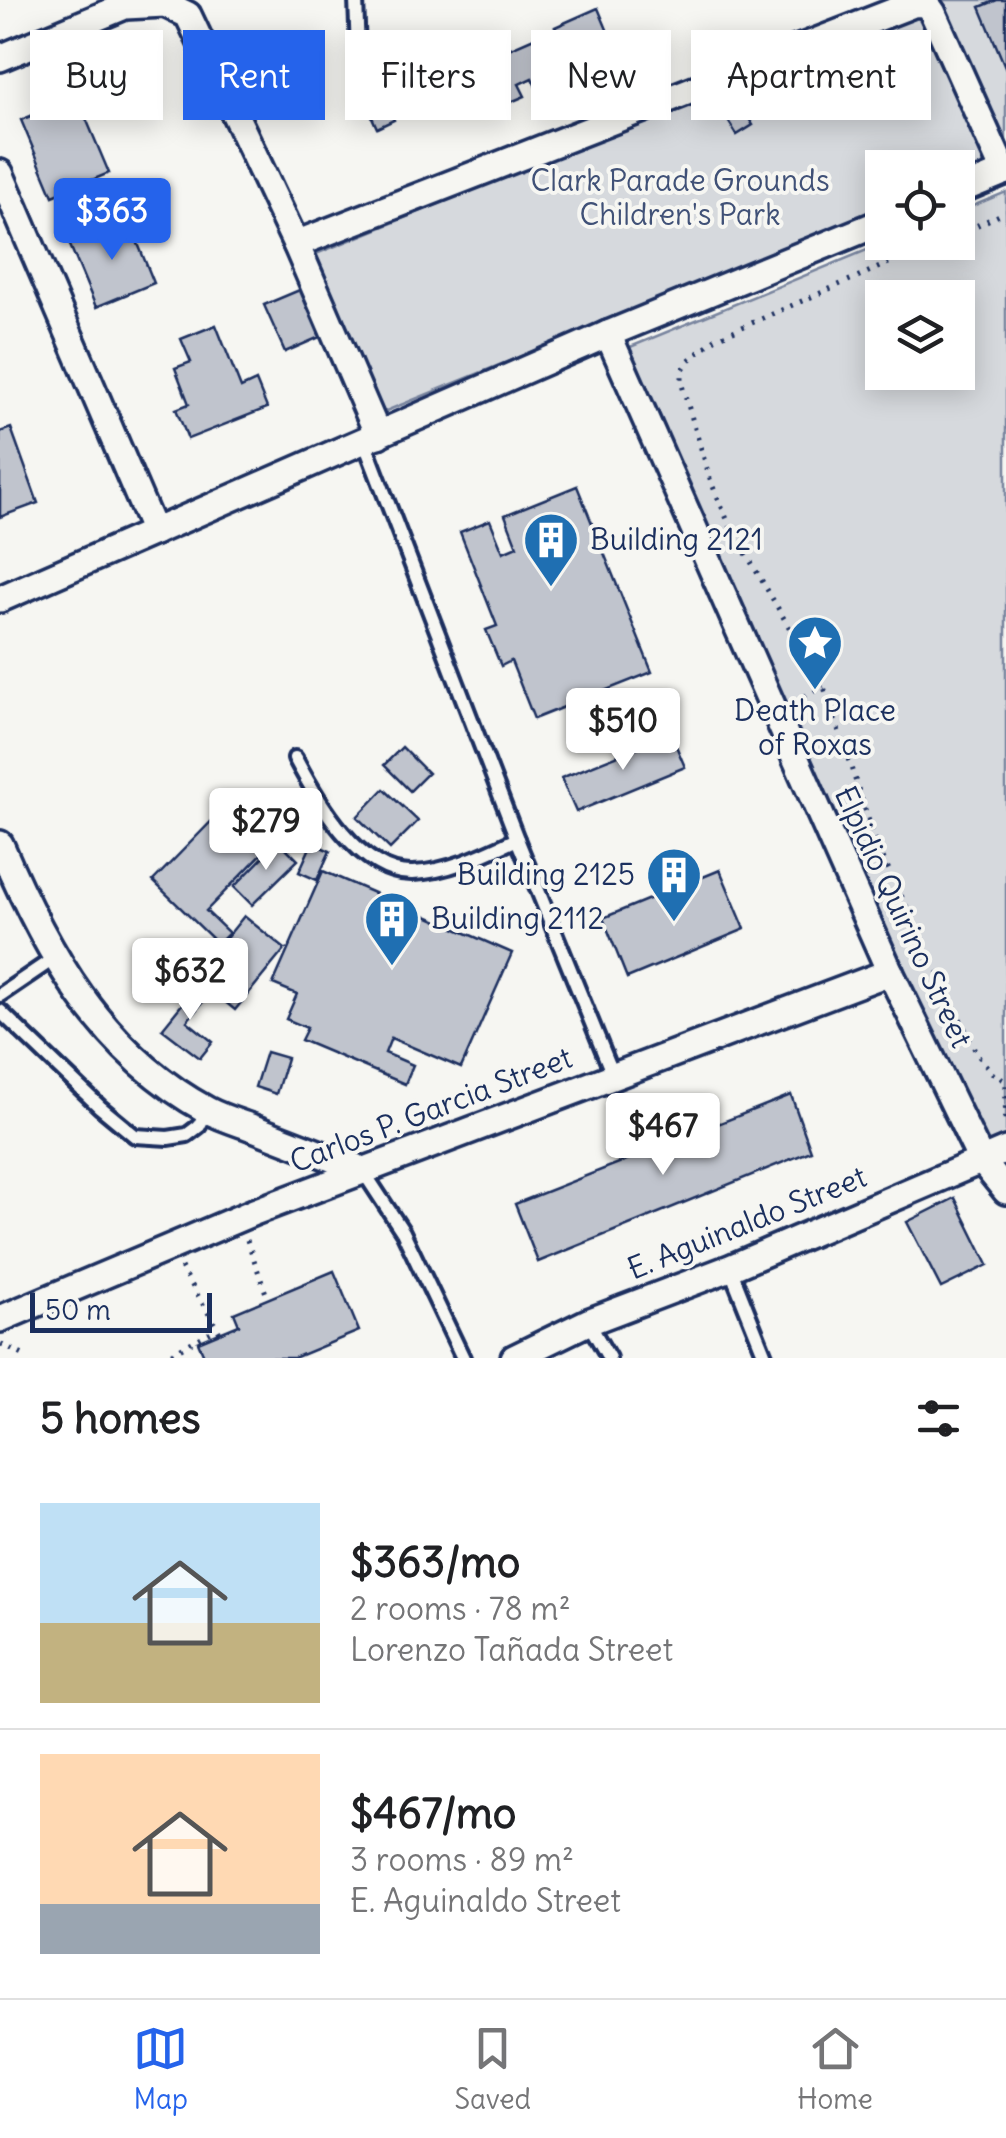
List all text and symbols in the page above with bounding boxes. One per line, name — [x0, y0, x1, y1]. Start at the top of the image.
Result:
chip: Buy — [30, 30, 163, 120]
chip: Rent — [183, 30, 325, 120]
chip: Filters — [345, 30, 511, 120]
chip: New — [531, 30, 671, 120]
chip: Apartment — [691, 30, 931, 120]
map controls — [865, 150, 975, 390]
button: locate — [865, 150, 975, 260]
park label: Clark Parade Grounds Children's Park — [530, 161, 830, 233]
pin: $363 — [53, 178, 171, 263]
text: $363 — [76, 190, 148, 231]
button: layers — [865, 280, 975, 390]
building icon: Building 2121 — [521, 510, 581, 589]
place label: Building 2121 — [590, 520, 763, 558]
place icon: Death Place of Roxas — [785, 613, 845, 692]
pin: $510 — [564, 688, 682, 773]
place label: Death Place of Roxas — [734, 691, 896, 763]
text: $510 — [588, 700, 658, 741]
street label: Elpidio Quirino Street — [827, 780, 981, 1053]
pin: $279 — [207, 788, 325, 873]
text: $279 — [231, 800, 301, 841]
building icon: Building 2125 — [644, 845, 704, 924]
place label: Building 2125 — [457, 855, 635, 893]
building icon: Building 2112 — [362, 889, 422, 968]
place label: Building 2112 — [431, 899, 604, 937]
pin: $632 — [131, 938, 249, 1023]
text: $632 — [154, 950, 226, 991]
street label: Carlos P. Garcia Street — [284, 1038, 577, 1180]
pin: $467 — [604, 1093, 722, 1178]
text: $467 — [628, 1105, 698, 1146]
street label: E. Aguinaldo Street — [622, 1157, 872, 1287]
scale bar — [30, 1288, 212, 1332]
text: 50 m — [45, 1292, 111, 1328]
icon: filters — [911, 1391, 966, 1446]
text: 5 homes — [40, 1392, 201, 1444]
text: $363/mo — [350, 1536, 520, 1588]
icon: home — [120, 1543, 240, 1663]
text: 2 rooms · 78 m² — [350, 1588, 571, 1629]
text: Lorenzo Tañada Street — [350, 1629, 673, 1670]
text: $467/mo — [350, 1787, 516, 1839]
icon: home — [120, 1794, 240, 1914]
text: 3 rooms · 89 m² — [350, 1839, 574, 1880]
text: E. Aguinaldo Street — [350, 1880, 621, 1921]
tab: Map — [133, 2021, 188, 2117]
tab: Saved — [454, 2021, 531, 2117]
tab: Home — [797, 2021, 873, 2117]

